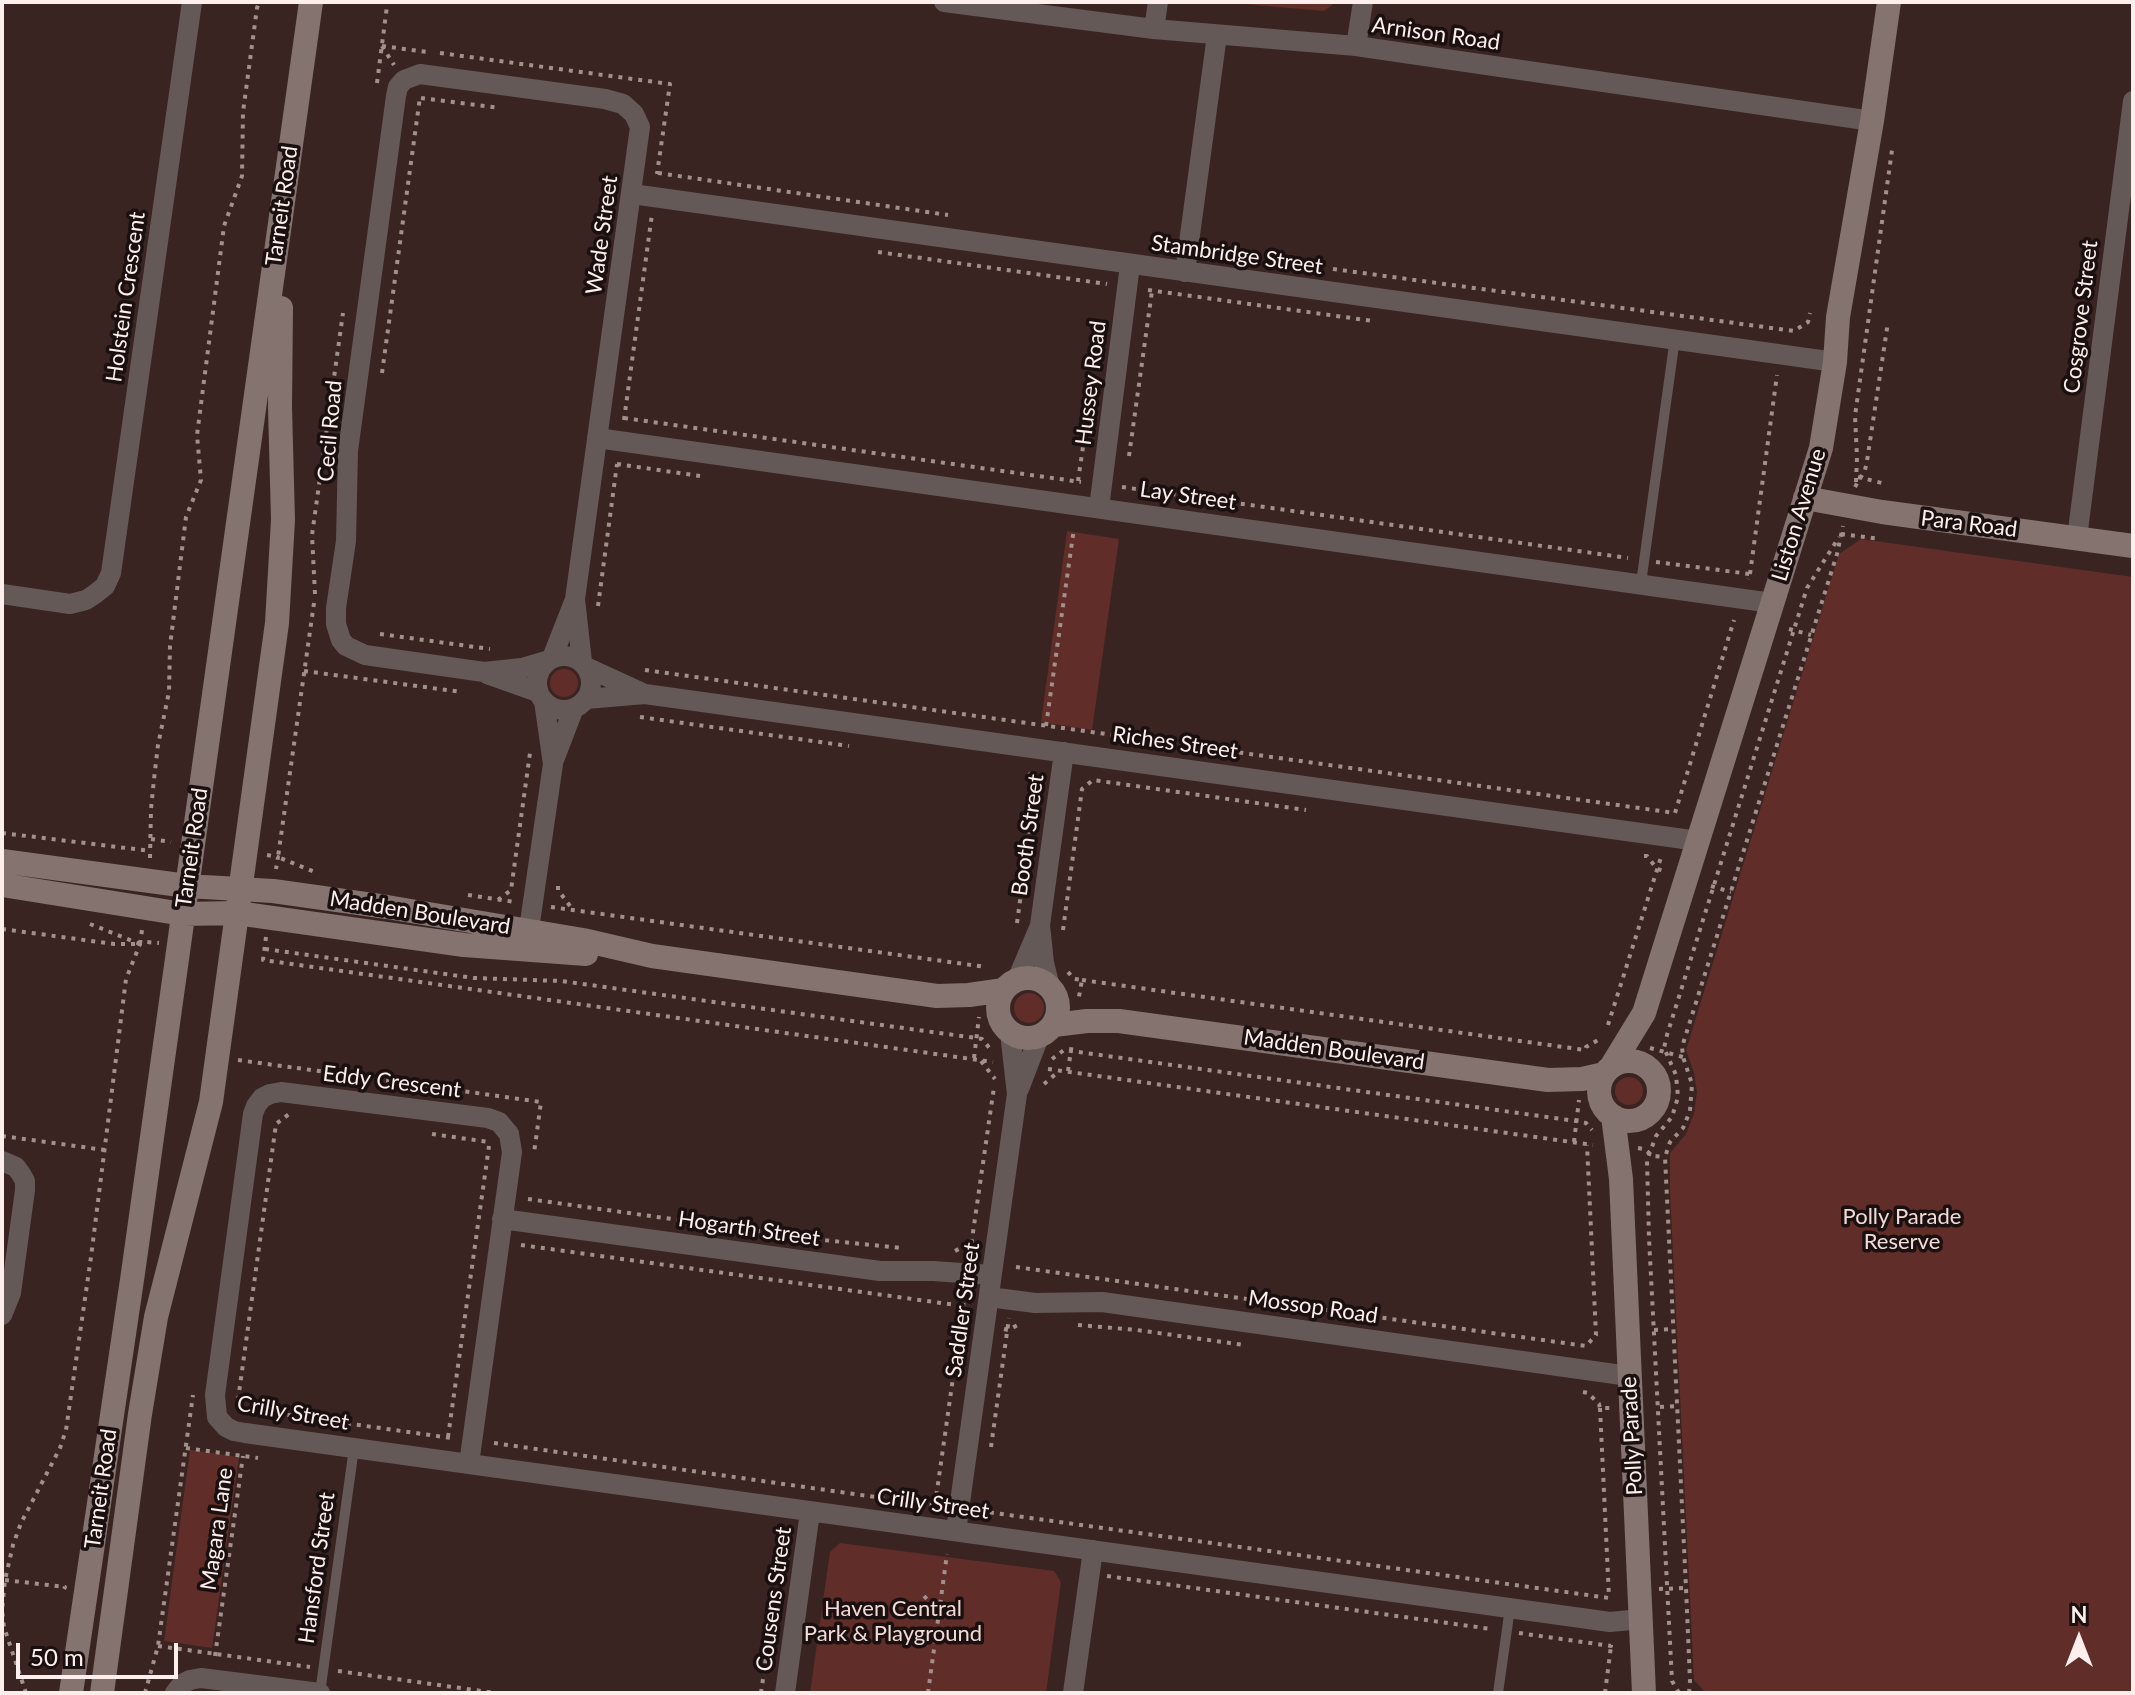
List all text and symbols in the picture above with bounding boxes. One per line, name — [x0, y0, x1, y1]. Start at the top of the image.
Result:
street label: Arnison Road — [1370, 12, 1502, 56]
street label: Tarneit Road — [261, 144, 303, 268]
street label: Wade Street — [581, 174, 623, 296]
street label: Holstein Crescent — [101, 210, 151, 384]
street label: Stambridge Street — [1150, 230, 1324, 280]
street label: Cosgrove Street — [2059, 239, 2103, 395]
street label: Hussey Road — [1070, 319, 1112, 447]
street label: Cecil Road — [312, 379, 348, 483]
street label: Liston Avenue — [1766, 446, 1832, 584]
street label: Lay Street — [1138, 476, 1238, 516]
street label: Para Road — [1919, 505, 2019, 543]
street label: Riches Street — [1111, 721, 1239, 765]
street label: Booth Street — [1006, 772, 1050, 898]
street label: Tarneit Road — [171, 786, 213, 910]
street label: Madden Boulevard — [328, 886, 512, 940]
street label: Madden Boulevard — [1242, 1024, 1426, 1076]
street label: Eddy Crescent — [321, 1060, 463, 1104]
park label: Polly Parade Reserve — [1843, 1204, 1961, 1256]
street label: Hogarth Street — [676, 1206, 822, 1252]
street label: Saddler Street — [940, 1241, 986, 1379]
street label: Mossop Road — [1246, 1285, 1380, 1329]
street label: Polly Parade — [1616, 1376, 1648, 1496]
street label: Crilly Street — [235, 1390, 351, 1436]
street label: Tarneit Road — [80, 1427, 122, 1551]
street label: Magara Lane — [195, 1466, 239, 1592]
street label: Crilly Street — [875, 1483, 991, 1525]
street label: Hansford Street — [293, 1491, 341, 1645]
street label: Cousens Street — [751, 1525, 797, 1673]
park label: Haven Central Park & Playground — [804, 1596, 982, 1648]
north arrow — [2039, 1599, 2119, 1679]
text: N — [2071, 1601, 2087, 1628]
scale bar — [20, 1627, 182, 1677]
text: 50 m — [30, 1642, 84, 1671]

